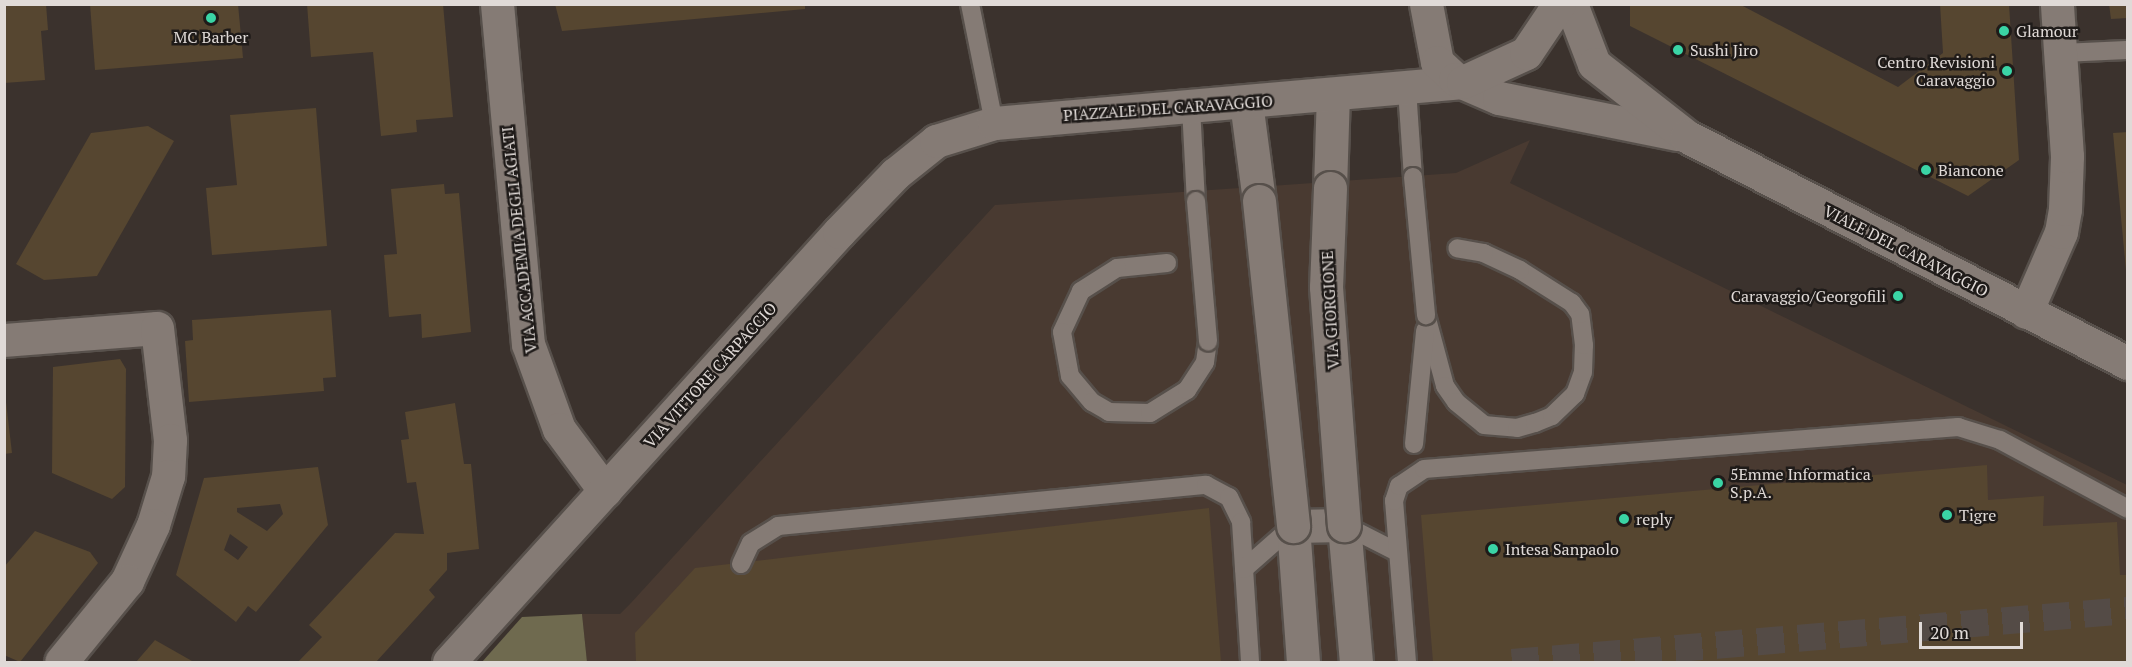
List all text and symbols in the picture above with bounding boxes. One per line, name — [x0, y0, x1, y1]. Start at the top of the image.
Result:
marker: MC Barber — [204, 11, 218, 25]
place label: Glamour — [2016, 21, 2078, 41]
marker: Glamour — [1997, 24, 2011, 38]
place label: MC Barber — [173, 27, 249, 47]
place label: Sushi Jiro — [1690, 40, 1758, 60]
marker: Sushi Jiro — [1671, 43, 1685, 57]
place label: Centro Revisioni Caravaggio — [1877, 52, 1995, 90]
marker: Centro Revisioni Caravaggio — [2000, 64, 2014, 78]
street label: PIAZZALE DEL CARAVAGGIO — [1063, 91, 1273, 125]
street label: VIA ACCADEMIA DEGLI AGIATI — [497, 125, 541, 355]
place label: Biancone — [1938, 160, 2004, 180]
marker: Biancone — [1919, 163, 1933, 177]
street label: VIALE DEL CARAVAGGIO — [1821, 201, 1991, 301]
street label: VIA GIORGIONE — [1317, 250, 1343, 370]
place label: Caravaggio/Georgofili — [1731, 286, 1886, 306]
marker: Caravaggio/Georgofili — [1891, 289, 1905, 303]
street label: VIA VITTORE CARPACCIO — [639, 298, 781, 452]
place label: 5Emme Informatica S.p.A. — [1730, 464, 1871, 502]
marker: 5Emme Informatica S.p.A. — [1711, 476, 1725, 490]
place label: Tigre — [1959, 505, 1996, 525]
marker: Tigre — [1940, 508, 1954, 522]
place label: reply — [1636, 509, 1672, 529]
marker: reply — [1617, 512, 1631, 526]
place label: Intesa Sanpaolo — [1505, 539, 1619, 559]
marker: Intesa Sanpaolo — [1486, 542, 1500, 556]
scale bar — [1922, 610, 2026, 648]
text: 20 m — [1930, 620, 1969, 644]

